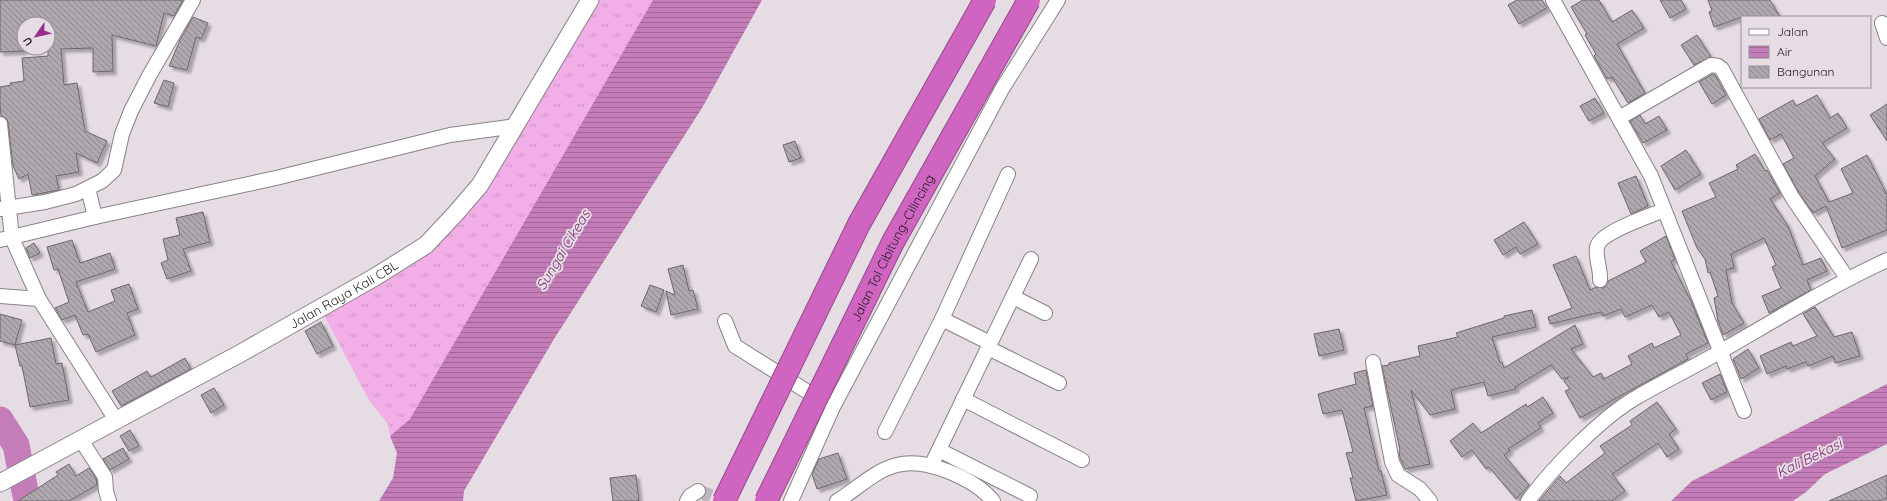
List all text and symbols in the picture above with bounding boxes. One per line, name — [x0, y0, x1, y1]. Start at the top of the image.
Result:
north arrow — [16, 16, 56, 56]
legend — [1741, 16, 1871, 88]
text: Jalan — [1777, 24, 1808, 39]
text: U — [20, 34, 36, 49]
text: Air — [1777, 44, 1792, 59]
text: Bangunan — [1777, 64, 1834, 79]
street label: Jalan Tol Cibitung–Cilincing — [847, 171, 937, 324]
water label: Sungai Cikeas — [532, 205, 595, 293]
street label: Jalan Raya Kali CBL — [286, 257, 401, 332]
water label: Kali Bekasi — [1773, 434, 1846, 482]

